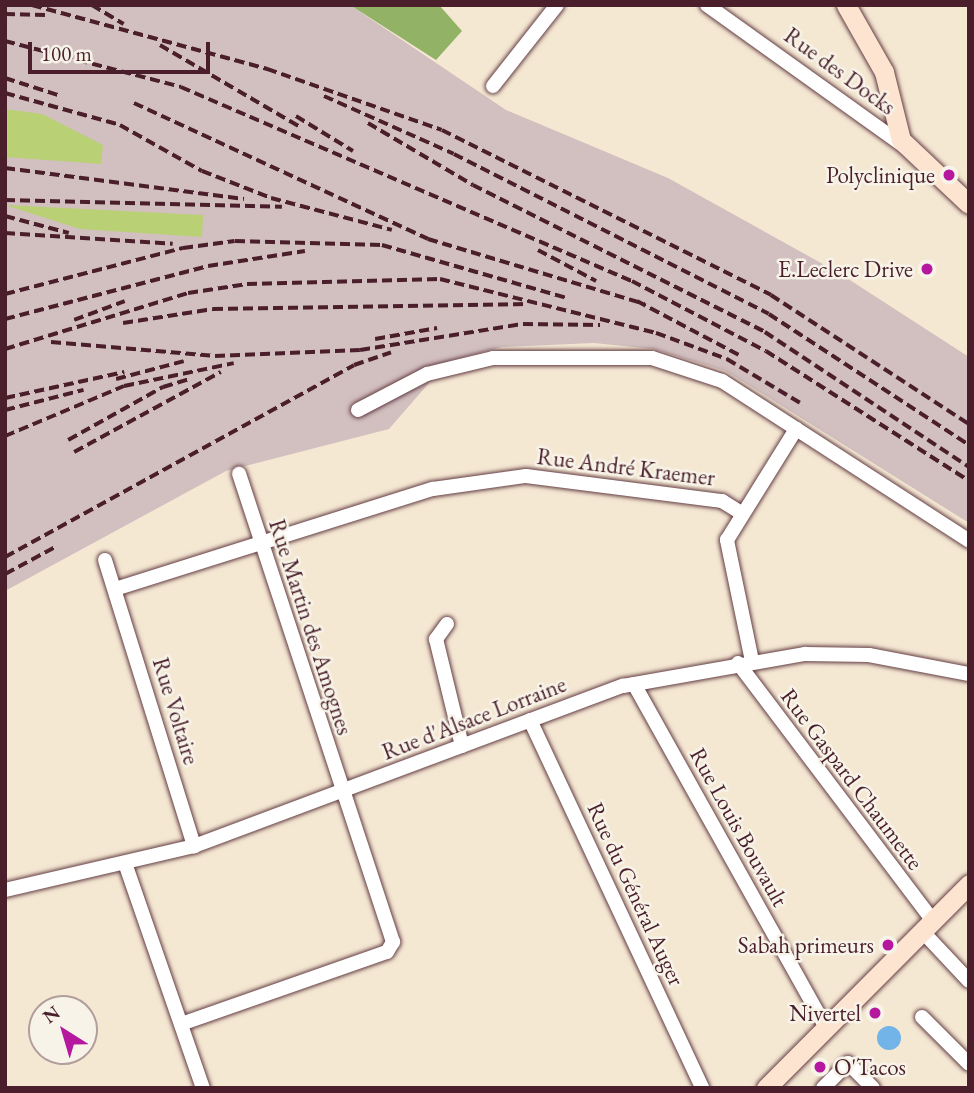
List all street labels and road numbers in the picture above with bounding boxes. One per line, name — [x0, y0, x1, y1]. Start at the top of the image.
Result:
street label: Rue des Docks — [779, 21, 901, 121]
street label: Rue André Kraemer — [535, 442, 717, 492]
street label: Rue Martin des Amognes — [263, 516, 359, 738]
street label: Rue Voltaire — [147, 654, 205, 768]
street label: Rue d'Alsace Lorraine — [378, 670, 570, 766]
street label: Rue Gaspard Chaumette — [775, 683, 929, 875]
street label: Rue Louis Bouvault — [684, 743, 794, 911]
street label: Rue du Général Auger — [581, 798, 691, 990]

